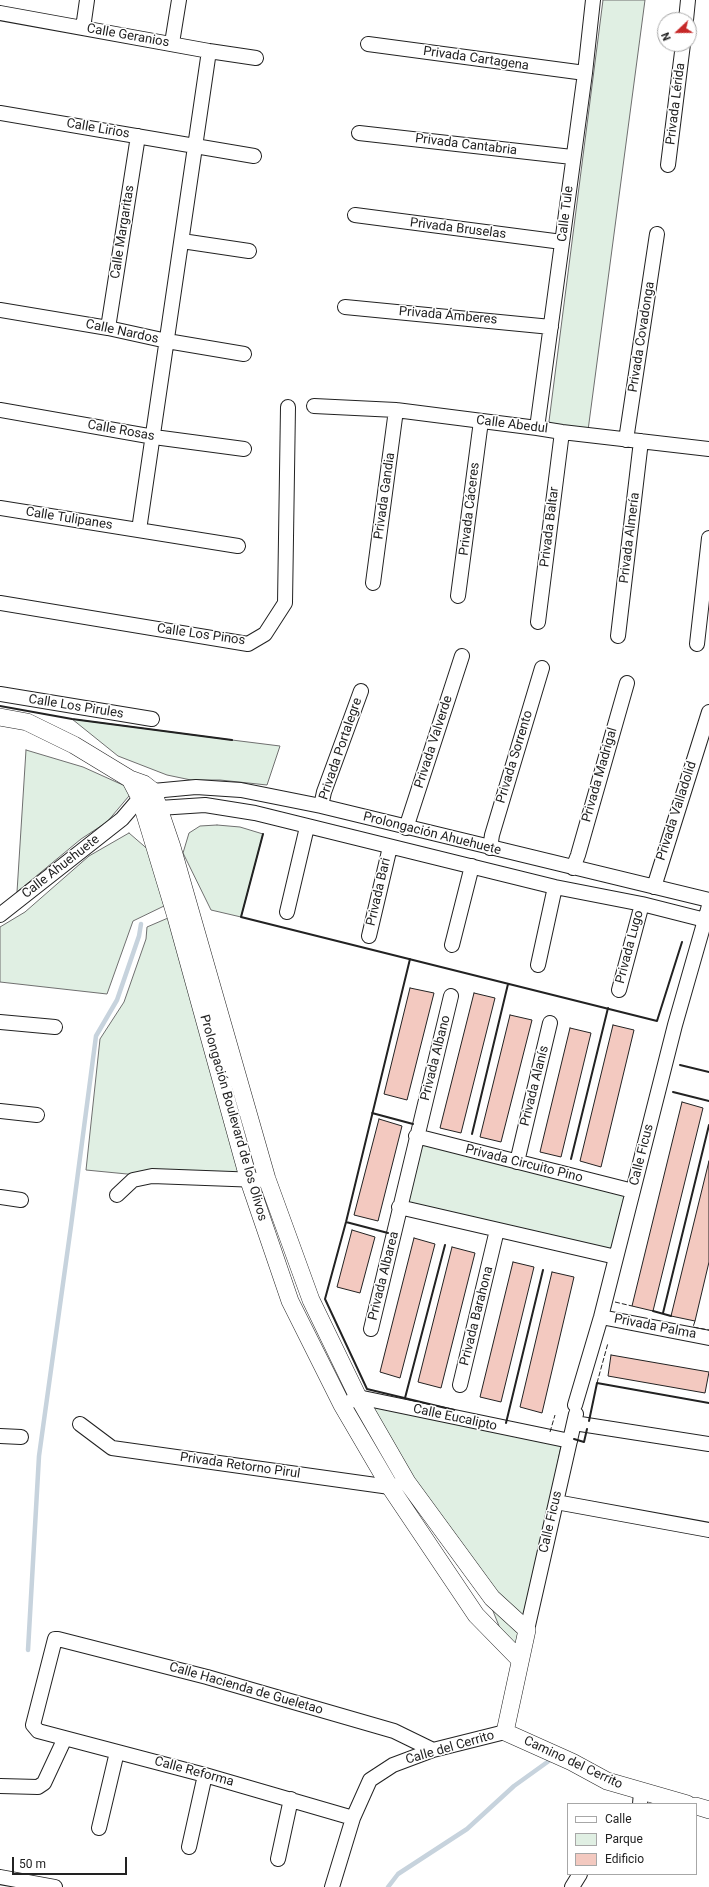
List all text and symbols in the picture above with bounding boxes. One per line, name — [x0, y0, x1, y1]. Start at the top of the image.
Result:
north arrow — [657, 12, 697, 52]
street label: Calle Geranios — [86, 21, 170, 51]
text: N — [659, 30, 674, 42]
street label: Privada Cartagena — [422, 44, 530, 74]
street label: Privada Lérida — [663, 62, 689, 146]
street label: Calle Lirios — [65, 116, 131, 142]
street label: Privada Cantabria — [414, 131, 518, 159]
street label: Calle Margaritas — [108, 184, 138, 280]
street label: Calle Tule — [555, 185, 577, 243]
street label: Privada Bruselas — [409, 215, 507, 243]
street label: Privada Covadonga — [626, 280, 658, 394]
street label: Privada Ámberes — [398, 304, 498, 328]
street label: Calle Nardos — [84, 317, 160, 347]
street label: Calle Abedul — [475, 413, 549, 437]
street label: Calle Rosas — [86, 417, 156, 445]
street label: Privada Gandia — [371, 452, 399, 540]
street label: Privada Cáceres — [457, 462, 483, 556]
street label: Privada Baltar — [537, 486, 563, 568]
street label: Privada Almería — [617, 492, 643, 584]
street label: Calle Tulipanes — [24, 504, 114, 534]
street label: Calle Los Pinos — [156, 621, 246, 649]
street label: Calle Los Pirules — [27, 692, 125, 722]
street label: Privada Valverde — [412, 694, 456, 790]
street label: Privada Portalegre — [316, 696, 366, 802]
street label: Privada Sorrento — [493, 709, 537, 805]
street label: Privada Madrigal — [579, 726, 621, 824]
street label: Privada Valladolid — [654, 759, 700, 863]
street label: Prolongación Ahuehuete — [361, 809, 503, 859]
street label: Calle Ahuehuete — [19, 832, 103, 902]
street label: Privada Bari — [364, 856, 394, 928]
street label: Privada Lugo — [613, 909, 647, 985]
street label: Prolongación Boulevard de los Olivos — [196, 1013, 270, 1223]
street label: Privada Albano — [418, 1014, 454, 1102]
street label: Privada Alanís — [517, 1044, 553, 1128]
street label: Calle Ficus — [627, 1123, 657, 1187]
street label: Privada Circuito Pino — [464, 1142, 584, 1186]
street label: Privada Albarea — [365, 1230, 403, 1322]
street label: Privada Barahona — [457, 1265, 497, 1367]
street label: Privada Palma — [613, 1311, 697, 1343]
street label: Calle Eucalipto — [412, 1401, 498, 1435]
street label: Privada Retorno Pirul — [179, 1450, 301, 1482]
street label: Calle Ficus — [536, 1490, 566, 1554]
street label: Calle Hacienda de Gueletao — [167, 1660, 325, 1718]
street label: Calle del Cerrito — [404, 1728, 496, 1768]
street label: Camino del Cerrito — [521, 1733, 625, 1793]
street label: Calle Reforma — [153, 1754, 235, 1790]
legend — [567, 1803, 697, 1875]
text: Calle — [605, 1812, 632, 1826]
text: Parque — [605, 1832, 643, 1846]
scale bar — [14, 1849, 129, 1875]
text: Edificio — [605, 1852, 644, 1866]
text: 50 m — [19, 1857, 46, 1871]

